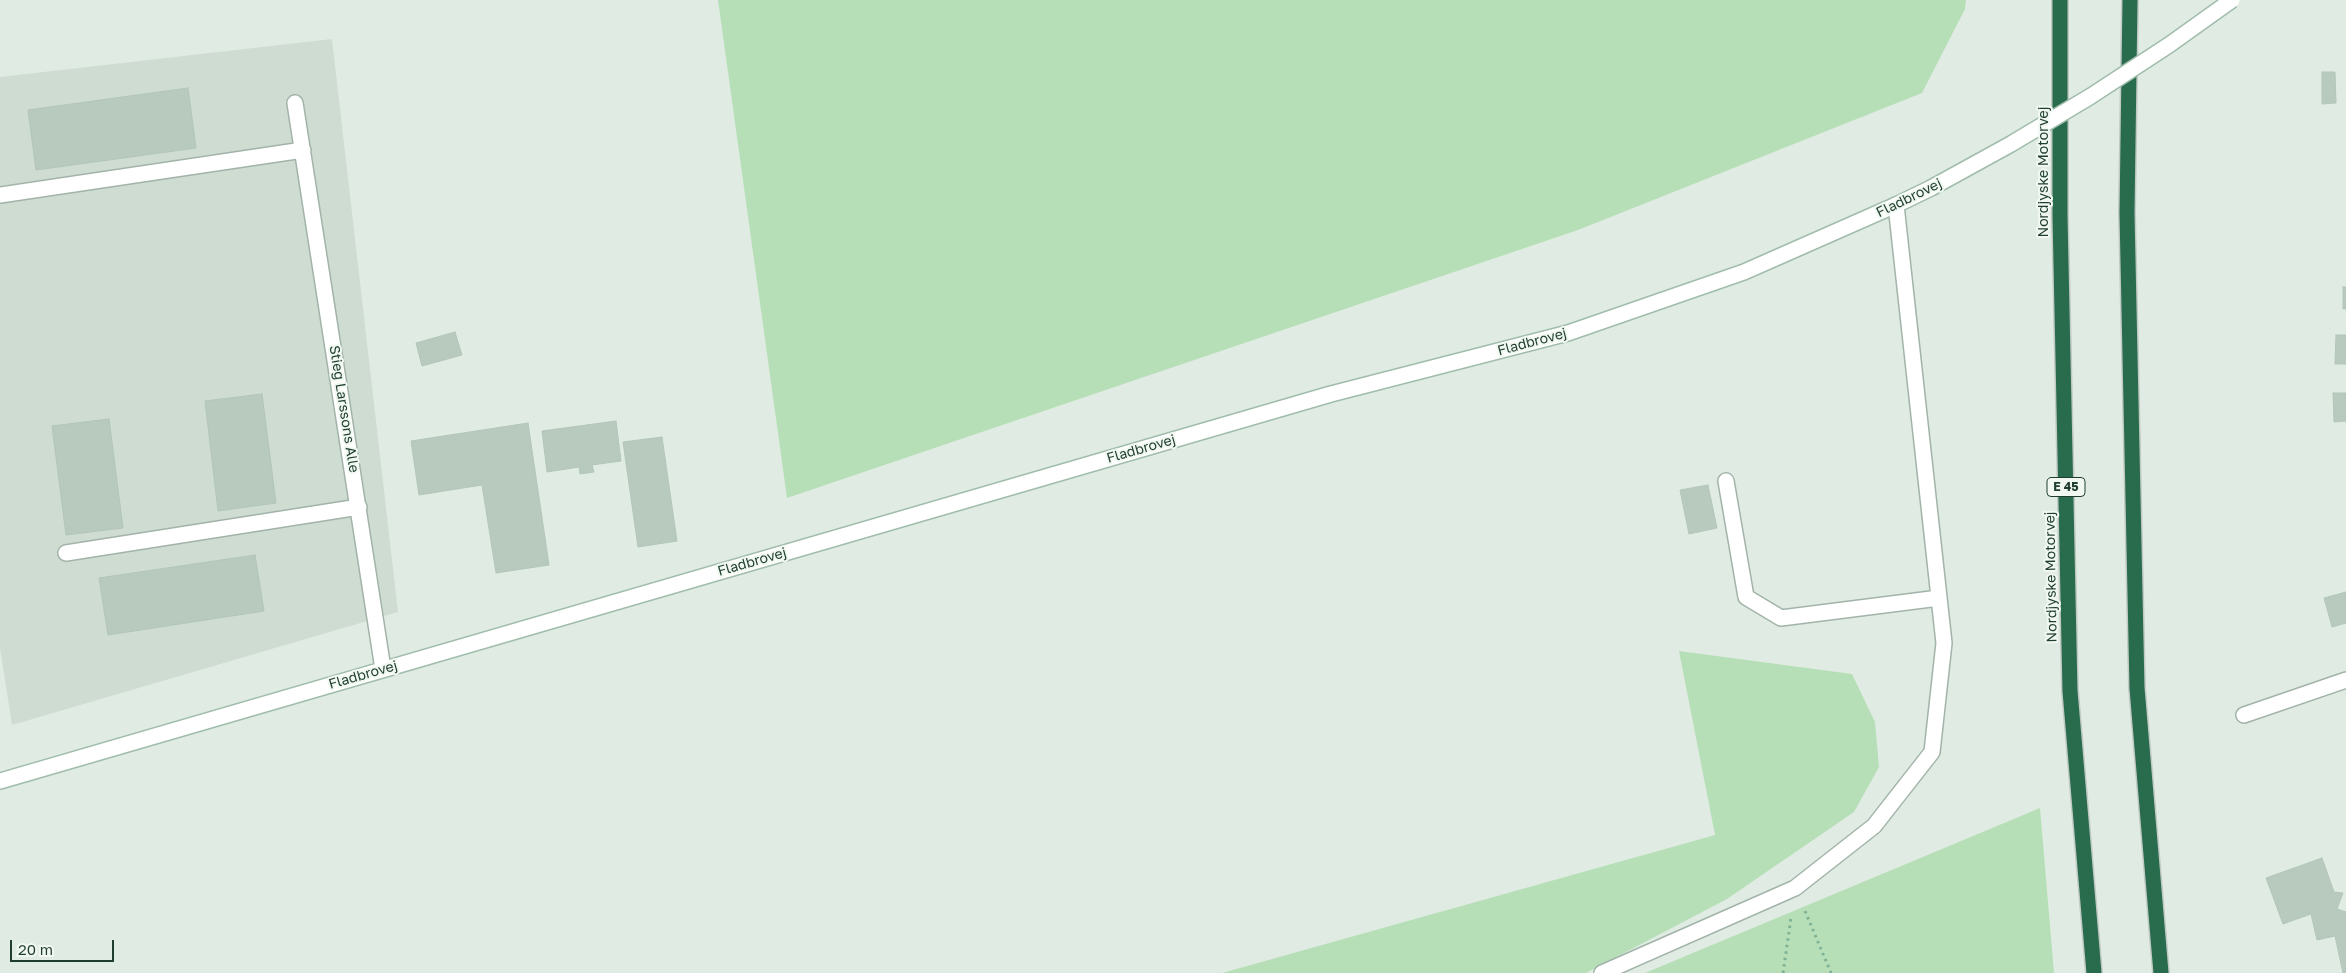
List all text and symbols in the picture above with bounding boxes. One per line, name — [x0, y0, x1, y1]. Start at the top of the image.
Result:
street label: Nordjyske Motorvej — [2036, 107, 2052, 237]
street label: Fladbrovej — [1873, 175, 1945, 221]
street label: Fladbrovej — [1496, 325, 1568, 359]
street label: Stieg Larssons Alle — [326, 344, 362, 474]
street label: Fladbrovej — [1105, 431, 1177, 467]
road number: E 45 — [2047, 478, 2085, 497]
street label: Nordjyske Motorvej — [2041, 511, 2061, 643]
street label: Fladbrovej — [716, 544, 788, 580]
street label: Fladbrovej — [327, 657, 399, 693]
scale bar — [12, 930, 116, 962]
text: 20 m — [18, 940, 53, 958]

